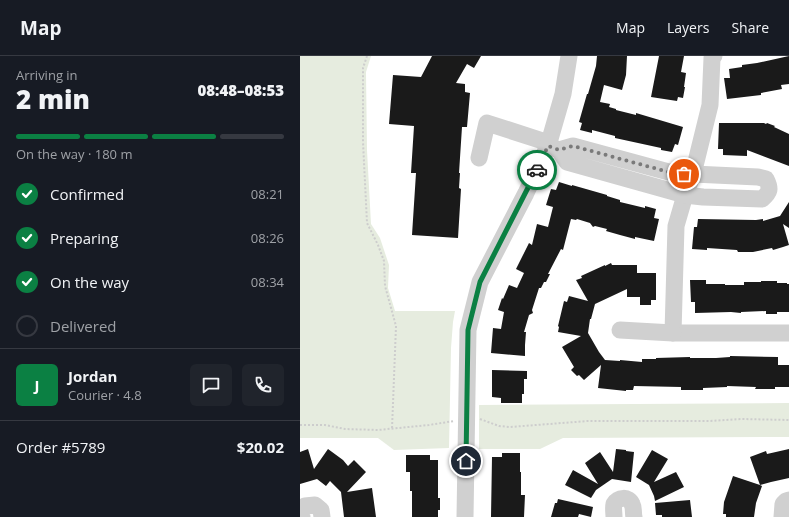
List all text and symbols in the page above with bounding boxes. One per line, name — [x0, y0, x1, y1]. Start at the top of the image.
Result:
text: Map — [20, 15, 61, 41]
text: Map — [616, 18, 645, 37]
text: Layers — [667, 18, 709, 37]
text: Share — [731, 18, 769, 37]
text: Arriving in — [16, 66, 78, 84]
text: 08:48–08:53 — [198, 80, 284, 100]
text: 2 min — [16, 81, 90, 117]
text: On the way · 180 m — [16, 145, 132, 163]
courier — [517, 150, 557, 190]
pin — [667, 157, 701, 191]
icon: car — [526, 159, 548, 181]
icon: bag — [673, 163, 695, 185]
icon: check — [16, 183, 38, 205]
text: Confirmed — [50, 184, 124, 204]
text: 08:21 — [251, 185, 284, 203]
icon: check — [16, 227, 38, 249]
text: Preparing — [50, 228, 118, 248]
text: 08:26 — [251, 229, 284, 247]
icon: check — [16, 271, 38, 293]
text: On the way — [50, 272, 129, 292]
text: 08:34 — [251, 273, 284, 291]
text: Delivered — [50, 316, 117, 336]
button: chat — [190, 364, 232, 406]
button: phone — [242, 364, 284, 406]
text: Jordan — [68, 366, 117, 386]
text: J — [35, 375, 39, 395]
text: Courier · 4.8 — [68, 386, 142, 404]
text: Order #5789 — [16, 437, 105, 457]
text: $20.02 — [237, 437, 284, 457]
pin — [449, 444, 483, 478]
icon: home — [455, 450, 477, 472]

